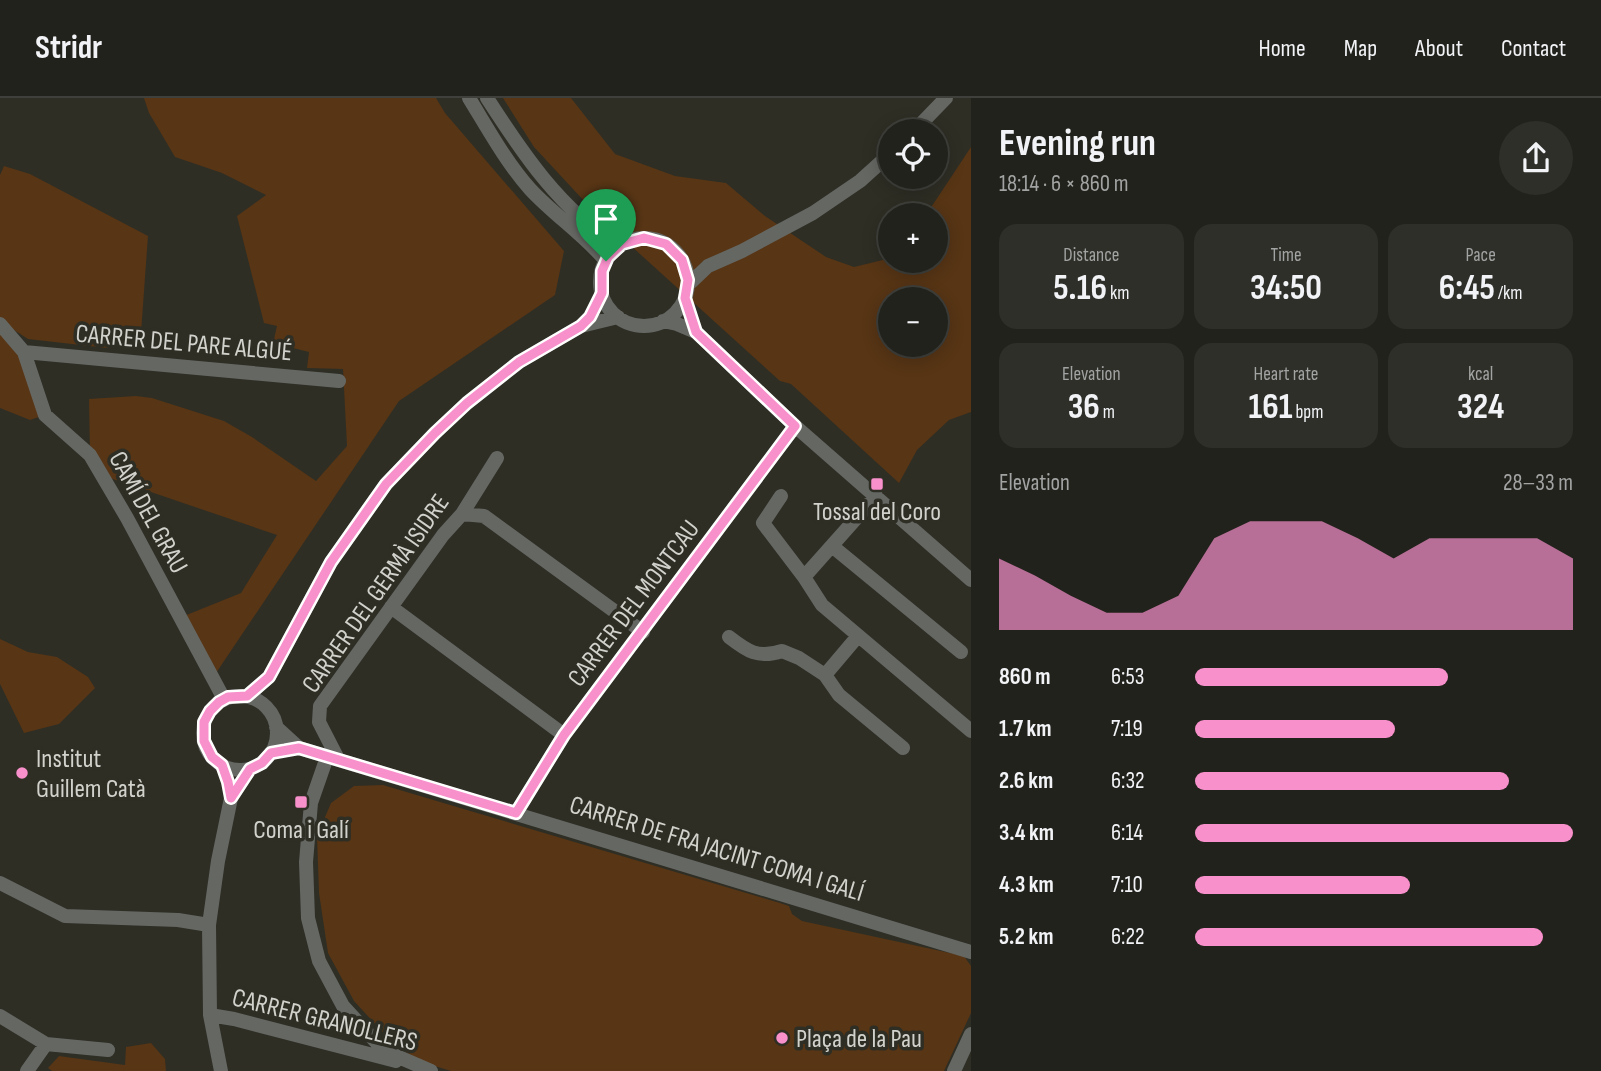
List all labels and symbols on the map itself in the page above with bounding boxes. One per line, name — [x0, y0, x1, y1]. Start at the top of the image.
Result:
pin — [576, 189, 636, 261]
street label: CARRER DEL PARE ALGUÉ — [74, 319, 293, 368]
street label: CAMÍ DEL GRAU — [102, 446, 194, 579]
marker: Tossal del Coro — [869, 476, 885, 492]
street label: CARRER DEL GERMÀ ISIDRE — [296, 489, 456, 699]
place label: Tossal del Coro — [813, 497, 941, 528]
street label: CARRER DEL MONTCAU — [562, 515, 707, 693]
place label: Institut Guillem Catà — [36, 744, 146, 805]
marker: Institut Guillem Catà — [14, 765, 30, 781]
street label: CARRER DE FRA JACINT COMA I GALÍ — [566, 790, 867, 909]
marker: Coma i Galí — [293, 794, 309, 810]
place label: Coma i Galí — [253, 815, 349, 846]
street label: CARRER GRANOLLERS — [229, 982, 420, 1058]
place label: Plaça de la Pau — [796, 1024, 922, 1055]
marker: Plaça de la Pau — [774, 1030, 790, 1046]

